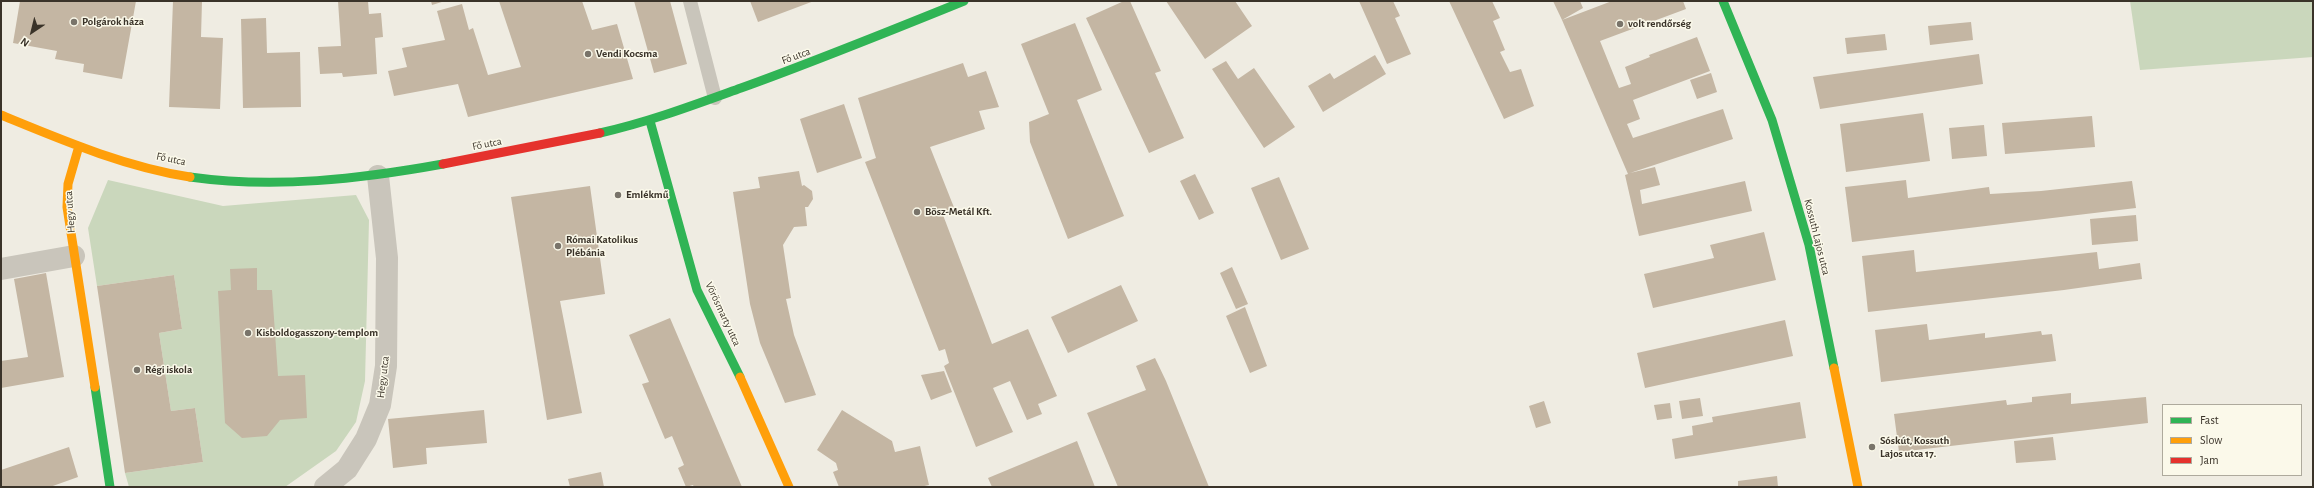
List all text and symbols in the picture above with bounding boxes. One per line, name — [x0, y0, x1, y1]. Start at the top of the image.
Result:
north arrow — [12, 12, 52, 52]
place label: Polgárok háza — [82, 15, 144, 29]
marker: Polgárok háza — [69, 17, 79, 27]
place label: volt rendőrség — [1628, 17, 1691, 31]
marker: volt rendőrség — [1615, 19, 1625, 29]
text: N — [19, 36, 31, 49]
street label: Fő utca — [780, 45, 812, 67]
place label: Vendi Kocsma — [596, 47, 658, 61]
marker: Vendi Kocsma — [583, 49, 593, 59]
street label: Fő utca — [471, 135, 503, 153]
street label: Fő utca — [155, 149, 187, 169]
place label: Emlékmű — [626, 188, 668, 202]
street label: Hegy utca — [62, 190, 78, 234]
marker: Emlékmű — [613, 190, 623, 200]
street label: Kossuth Lajos utca — [1801, 198, 1833, 276]
place label: Bösz-Metál Kft. — [925, 205, 992, 219]
marker: Bösz-Metál Kft. — [912, 207, 922, 217]
place label: Római Katolikus Plébánia — [566, 233, 638, 259]
marker: Római Katolikus Plébánia — [553, 241, 563, 251]
street label: Vörösmarty utca — [702, 280, 744, 348]
place label: Kisboldogasszony-templom — [256, 326, 378, 340]
marker: Kisboldogasszony-templom — [243, 328, 253, 338]
street label: Hegy utca — [374, 355, 392, 399]
place label: Régi iskola — [145, 363, 192, 377]
marker: Régi iskola — [132, 365, 142, 375]
legend — [2162, 404, 2302, 476]
text: Fast — [2200, 414, 2219, 426]
place label: Sóskút, Kossuth Lajos utca 17. — [1880, 434, 1949, 460]
text: Slow — [2200, 434, 2222, 446]
marker: Sóskút, Kossuth Lajos utca 17. — [1867, 442, 1877, 452]
text: Jam — [2200, 454, 2219, 466]

